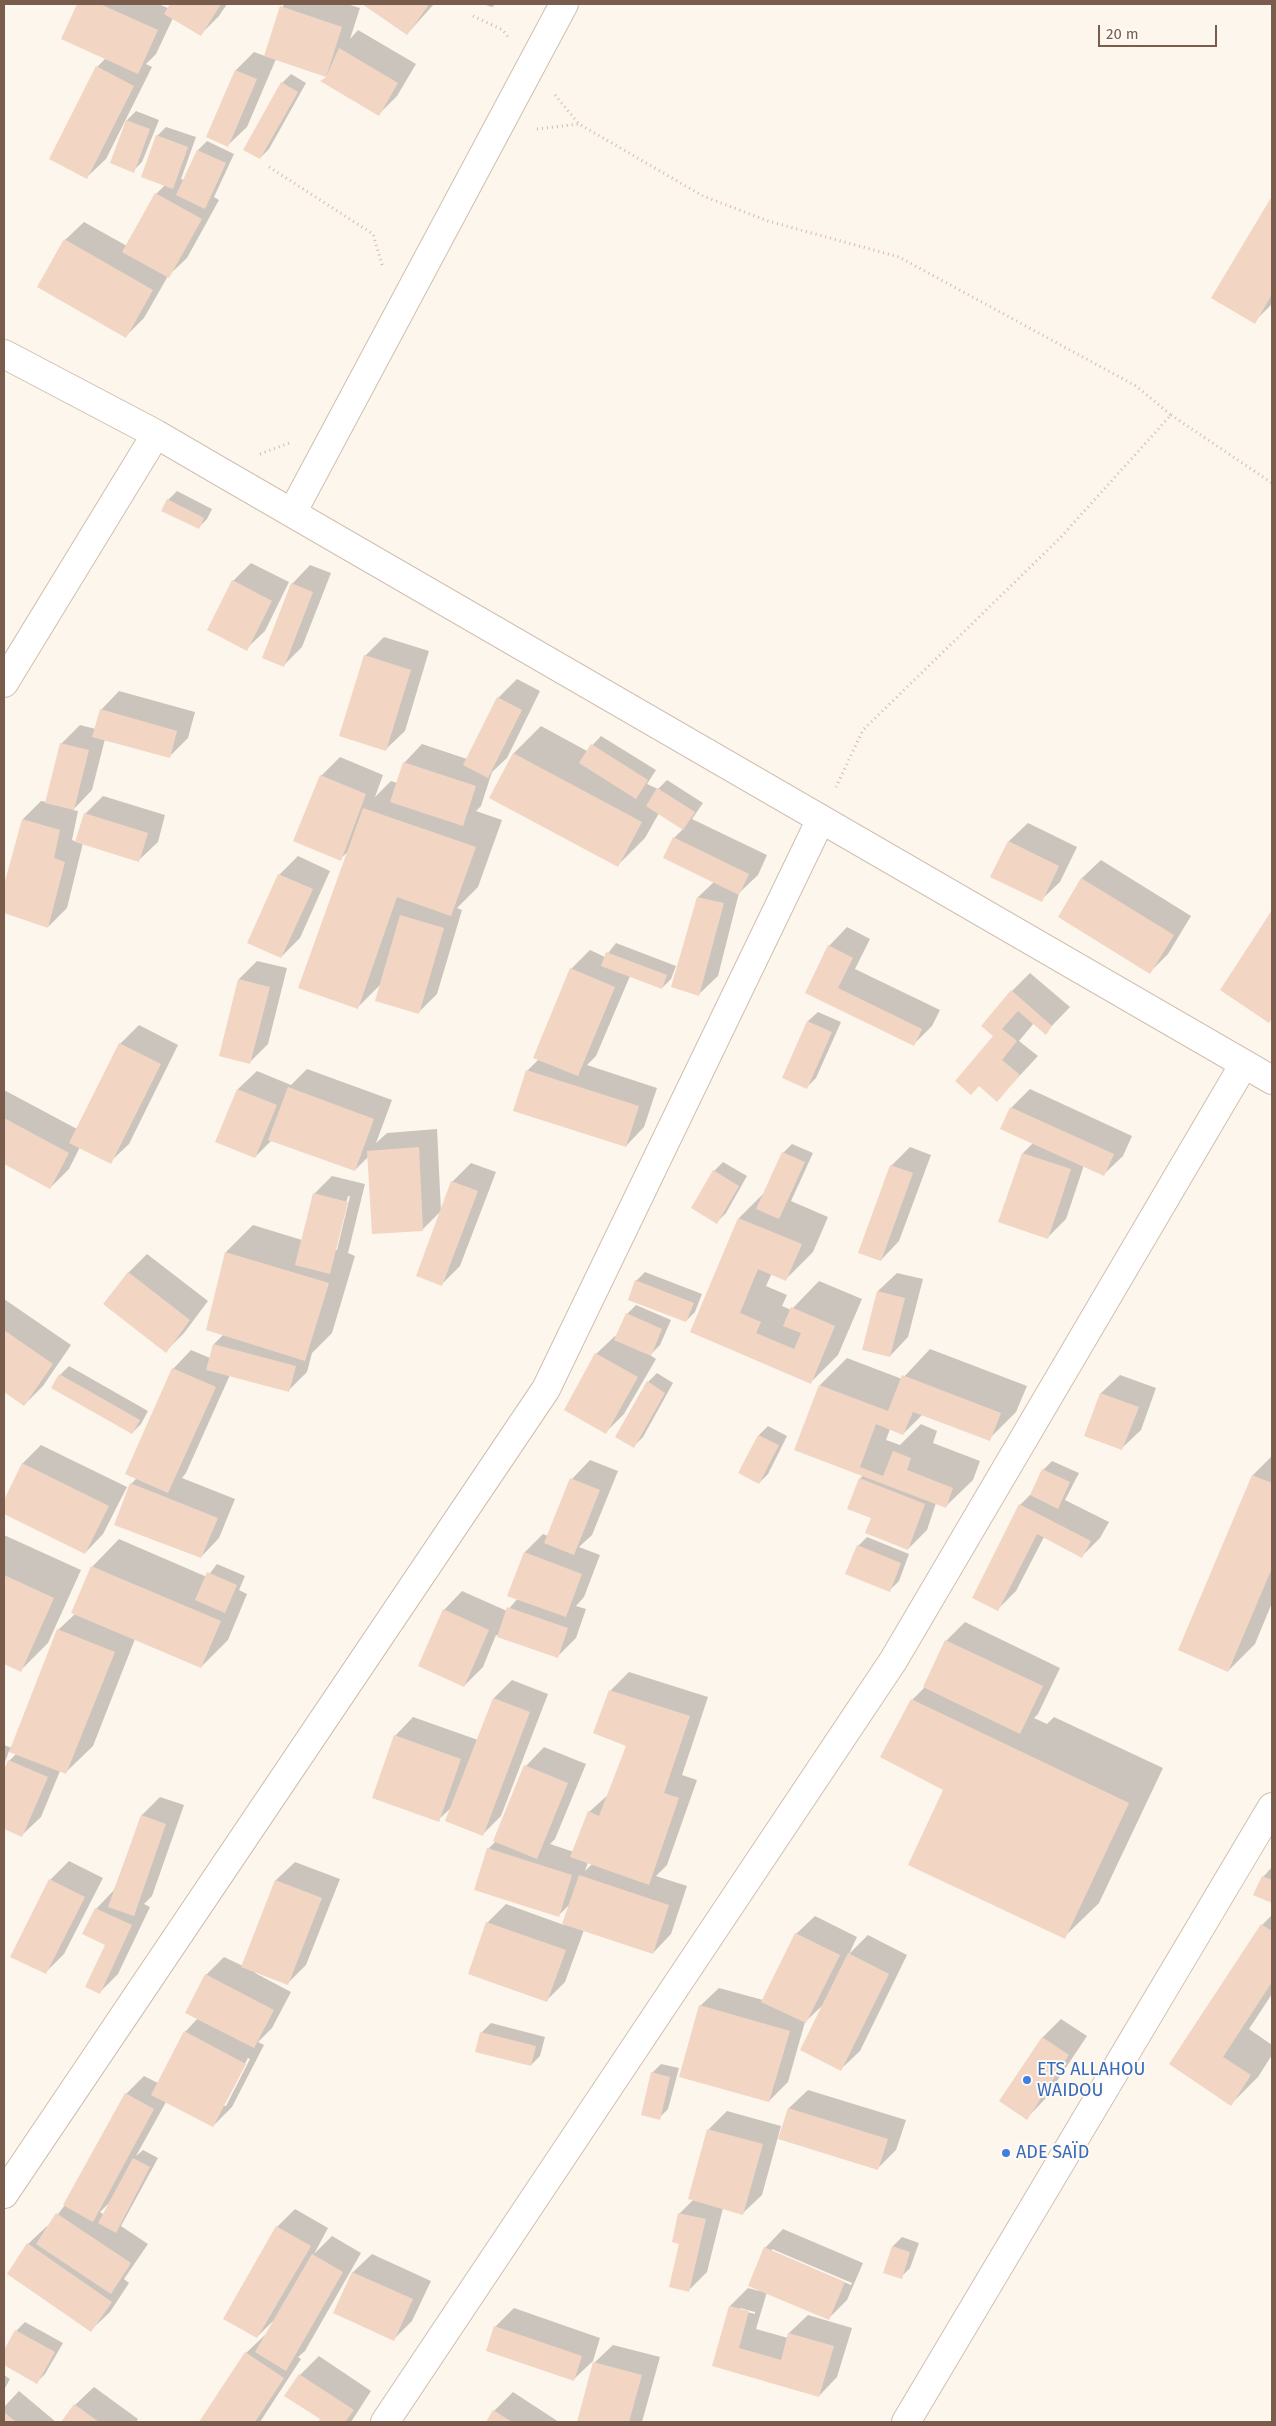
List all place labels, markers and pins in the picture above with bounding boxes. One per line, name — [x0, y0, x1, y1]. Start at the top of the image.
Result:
place label: ETS ALLAHOU WAIDOU — [1037, 2059, 1145, 2102]
marker: ETS ALLAHOU WAIDOU — [1021, 2074, 1033, 2086]
place label: ADE SAÏD — [1016, 2142, 1089, 2164]
marker: ADE SAÏD — [1000, 2147, 1012, 2159]

